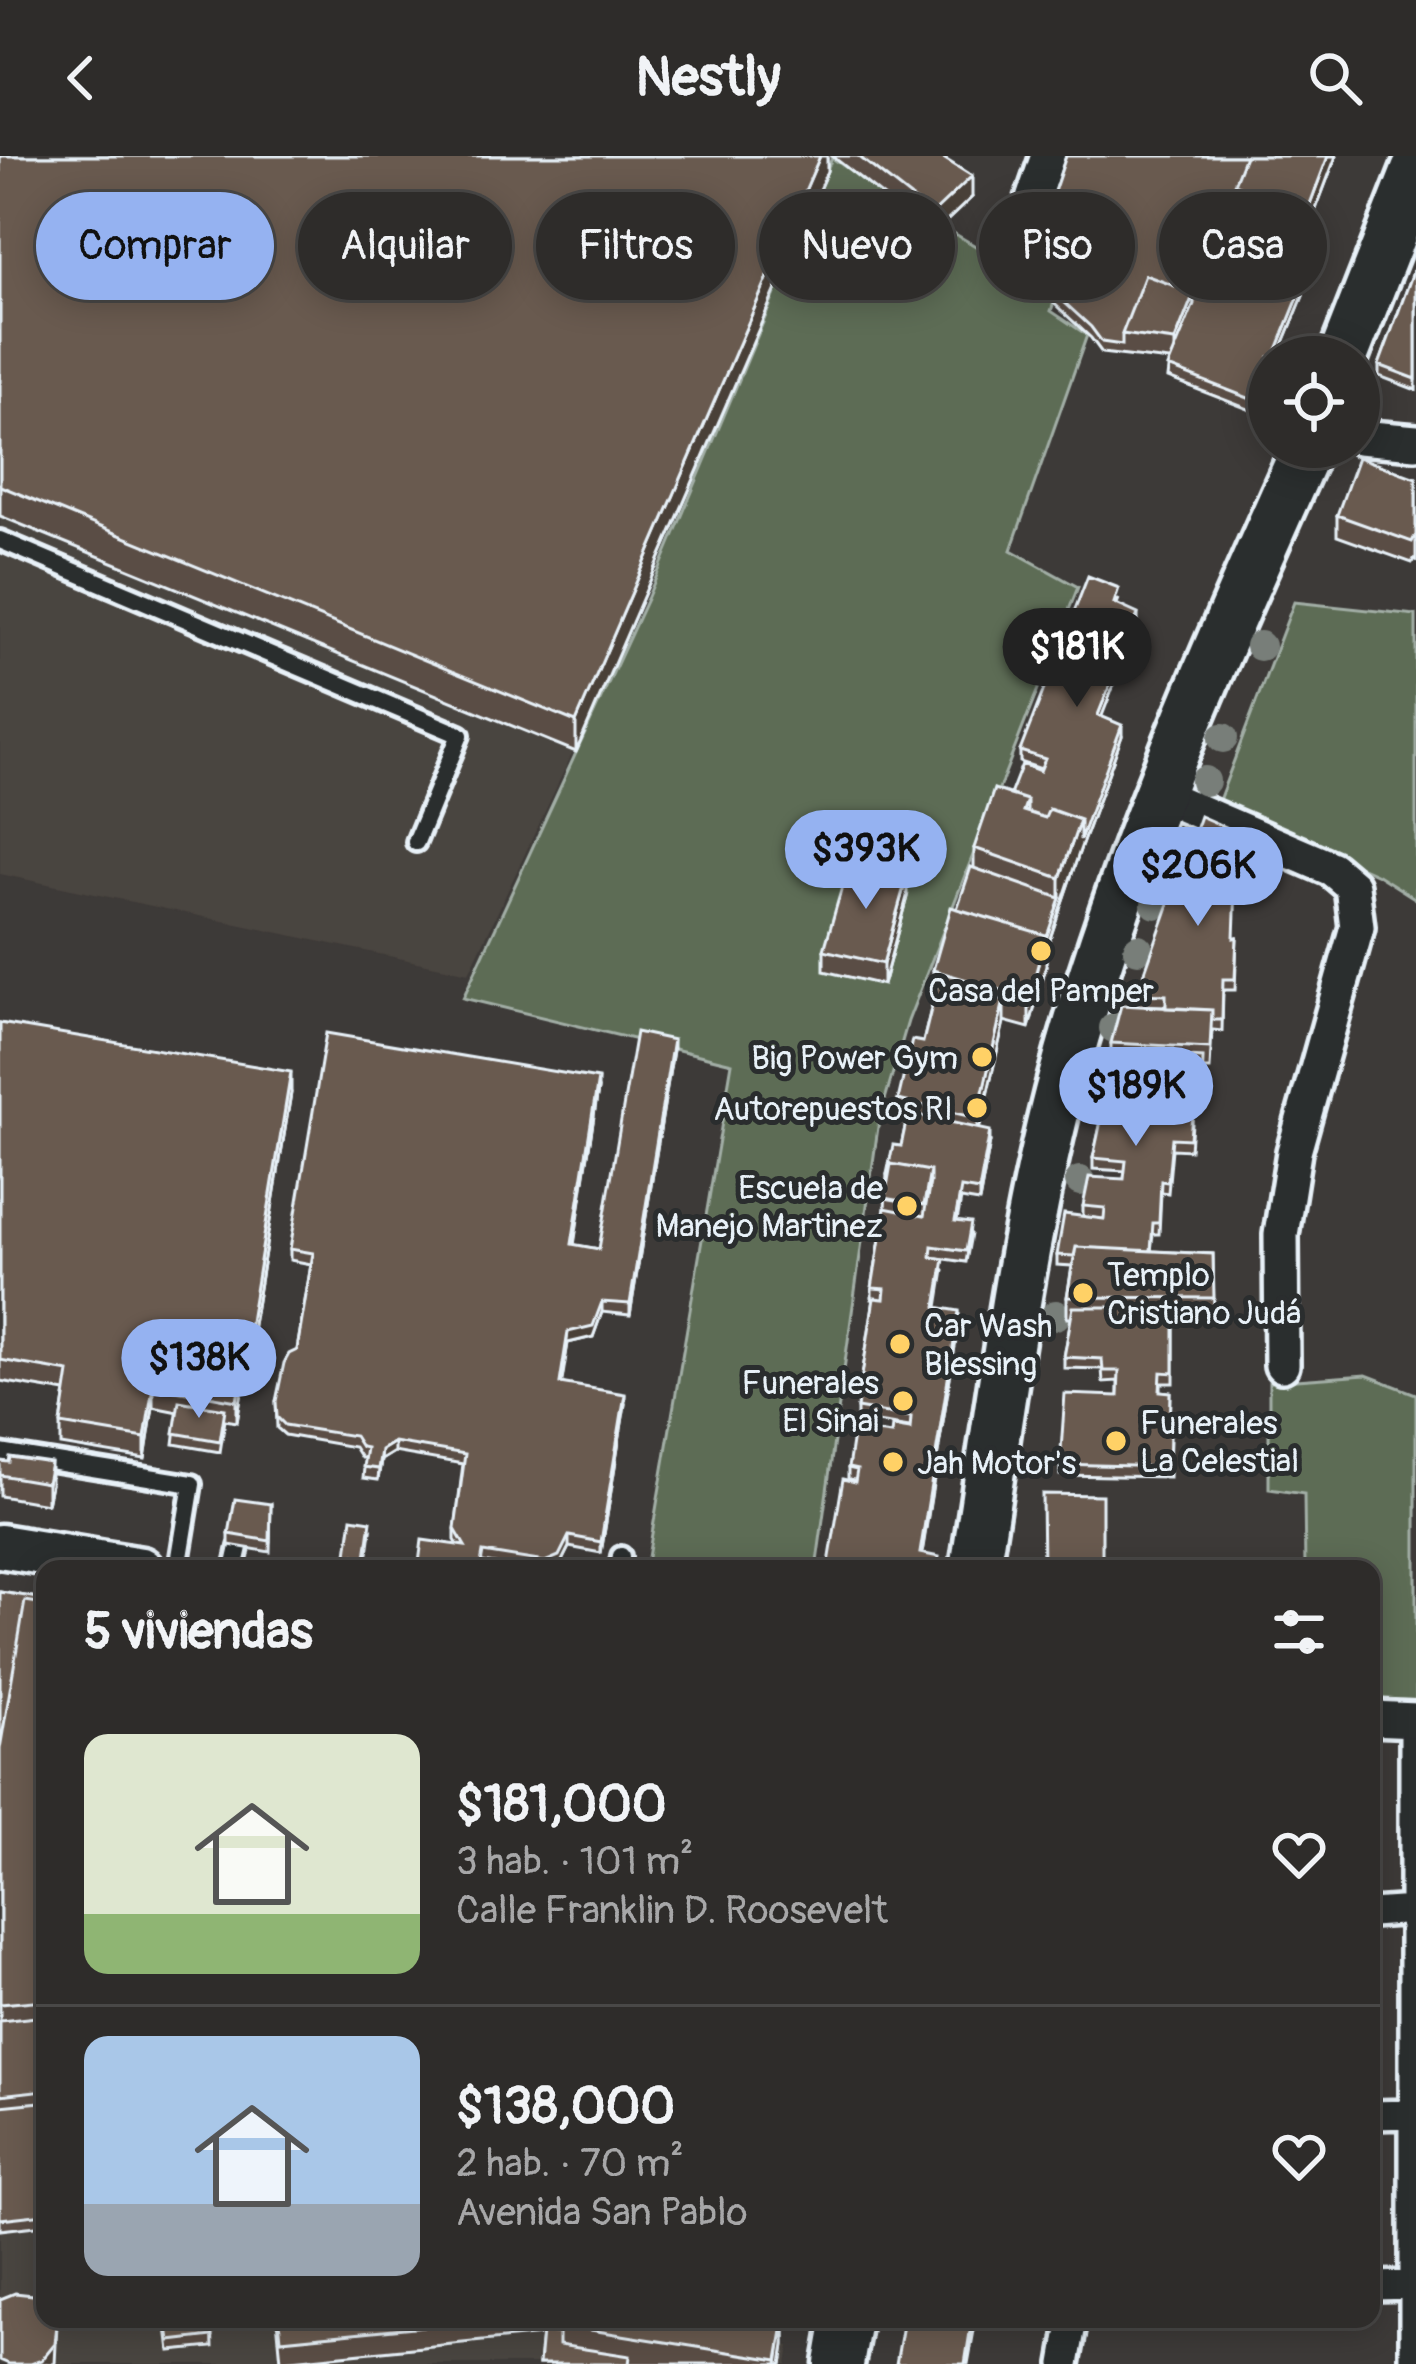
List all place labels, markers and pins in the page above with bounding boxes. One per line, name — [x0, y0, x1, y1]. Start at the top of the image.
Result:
pin: $181K — [993, 608, 1161, 710]
pin: $393K — [782, 810, 950, 912]
pin: $206K — [1114, 827, 1282, 929]
marker: Casa del Pamper — [1028, 938, 1054, 964]
place label: Casa del Pamper — [928, 971, 1154, 1012]
place label: Big Power Gym — [751, 1038, 958, 1079]
marker: Big Power Gym — [969, 1044, 995, 1070]
pin: $189K — [1052, 1047, 1220, 1149]
place label: Autorepuestos RI — [713, 1089, 953, 1130]
marker: Autorepuestos RI — [964, 1095, 990, 1121]
place label: Escuela de Manejo Martinez — [656, 1168, 883, 1247]
marker: Escuela de Manejo Martinez — [894, 1193, 920, 1219]
place label: Templo Cristiano Judá — [1107, 1255, 1302, 1334]
marker: Templo Cristiano Judá — [1070, 1280, 1096, 1306]
place label: Car Wash Blessing — [924, 1306, 1052, 1385]
pin: $138K — [115, 1319, 283, 1421]
marker: Car Wash Blessing — [887, 1331, 913, 1357]
place label: Funerales El Sinai — [742, 1363, 879, 1442]
marker: Funerales El Sinai — [890, 1388, 916, 1414]
place label: Funerales La Celestial — [1140, 1403, 1299, 1482]
marker: Funerales La Celestial — [1103, 1428, 1129, 1454]
place label: Jah Motor's — [917, 1443, 1077, 1484]
marker: Jah Motor's — [880, 1449, 906, 1475]

